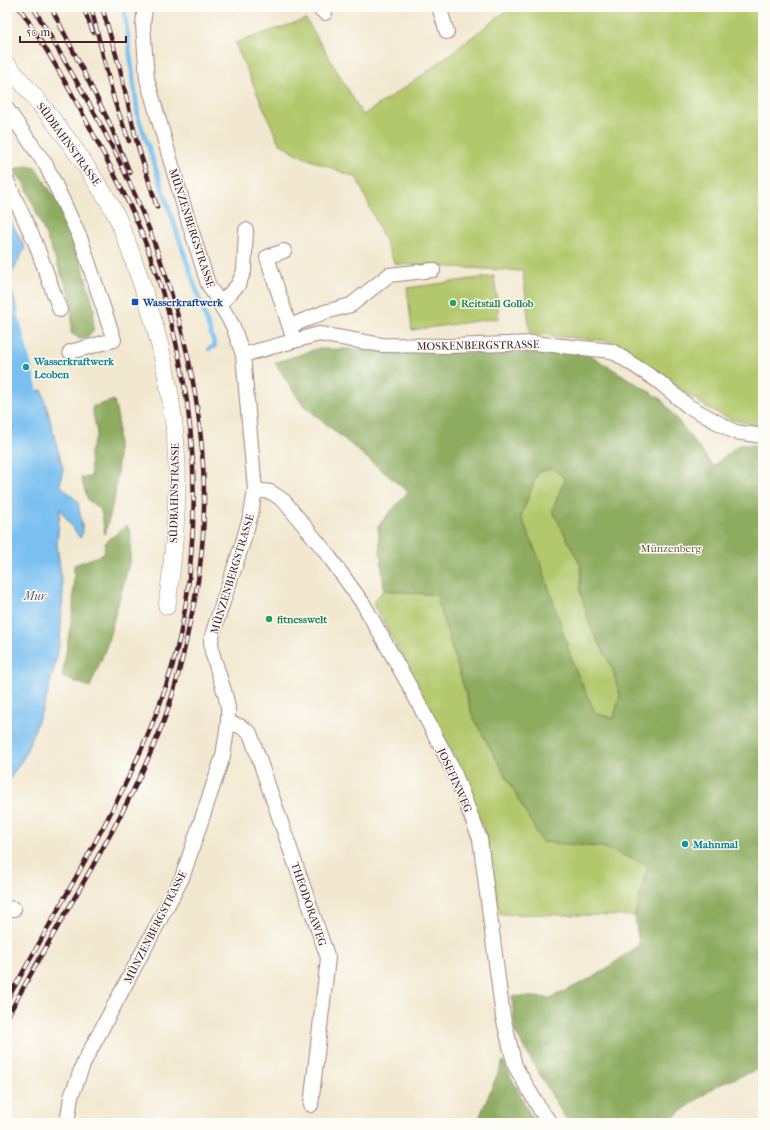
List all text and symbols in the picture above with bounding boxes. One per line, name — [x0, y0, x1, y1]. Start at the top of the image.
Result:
scale bar — [20, 18, 126, 44]
text: 50 m — [26, 25, 50, 39]
street label: SÜDBAHNSTRASSE — [34, 100, 103, 189]
street label: MÜNZENBERGSTRASSE — [166, 167, 217, 290]
place label: Wasserkraftwerk — [142, 296, 223, 309]
marker: Wasserkraftwerk — [130, 297, 140, 307]
place label: Reitstall Gollob — [461, 297, 534, 310]
marker: Reitstall Gollob — [448, 298, 458, 308]
street label: MOSKENBERGSTRASSE — [416, 338, 540, 353]
place label: Wasserkraftwerk Leoben — [33, 355, 114, 381]
marker: Wasserkraftwerk Leoben — [21, 362, 31, 372]
street label: SÜDBAHNSTRASSE — [167, 443, 182, 543]
street label: MÜNZENBERGSTRASSE — [208, 512, 257, 636]
park label: Münzenberg — [641, 542, 702, 555]
water label: Mur — [23, 589, 48, 603]
place label: fitnesswelt — [277, 613, 328, 626]
marker: fitnesswelt — [264, 614, 274, 624]
street label: JOSEFINWEG — [434, 745, 475, 815]
place label: Mahnmal — [692, 838, 739, 851]
marker: Mahnmal — [680, 839, 690, 849]
street label: THEODORAWEG — [288, 860, 329, 948]
street label: MÜNZENBERGSTRASSE — [121, 868, 190, 986]

